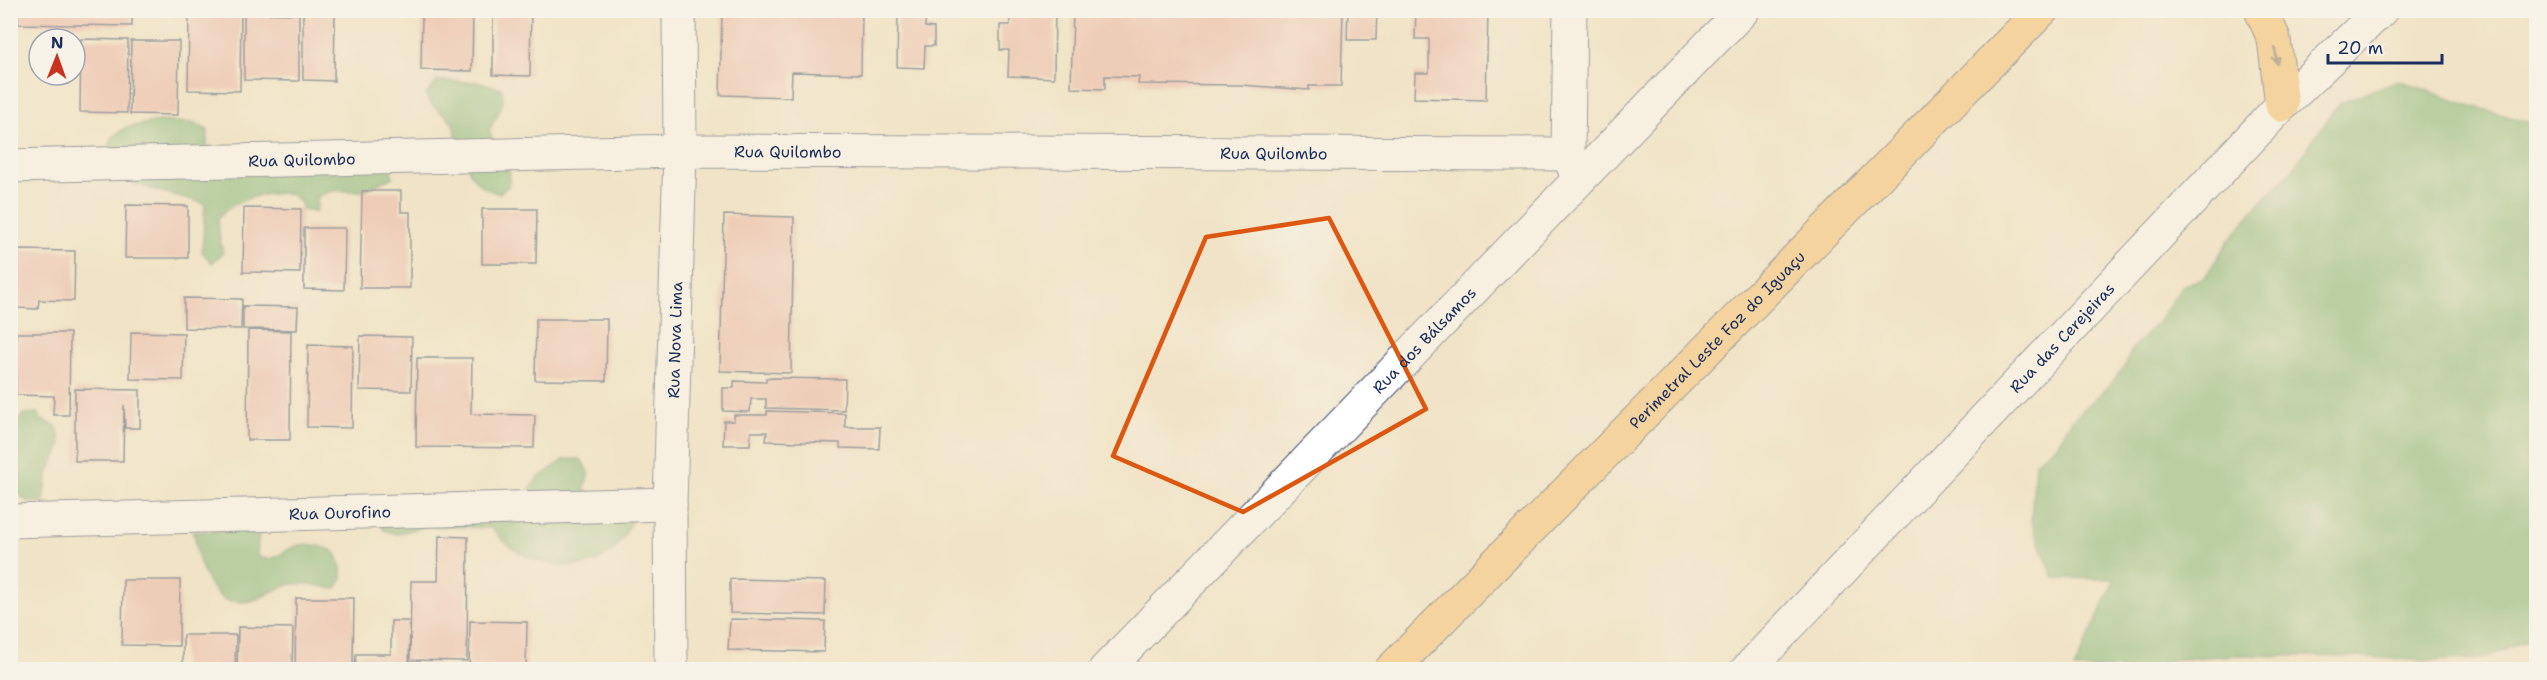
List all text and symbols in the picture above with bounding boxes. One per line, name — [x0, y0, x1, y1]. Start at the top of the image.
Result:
north arrow — [27, 27, 87, 87]
scale bar — [2328, 27, 2442, 65]
text: N — [51, 32, 64, 53]
text: 20 m — [2337, 36, 2383, 60]
one-way arrow — [2271, 47, 2280, 66]
street label: Rua Quilombo — [734, 141, 842, 162]
street label: Rua Quilombo — [1220, 142, 1328, 164]
street label: Rua Quilombo — [248, 148, 356, 171]
street label: Perimetral Leste Foz do Iguaçu — [1624, 246, 1809, 433]
street label: Rua das Cerejeiras — [2005, 278, 2119, 397]
street label: Rua Nova Lima — [662, 281, 687, 399]
street label: Rua dos Bálsamos — [1368, 282, 1481, 398]
street label: Rua Ourofino — [289, 501, 391, 524]

